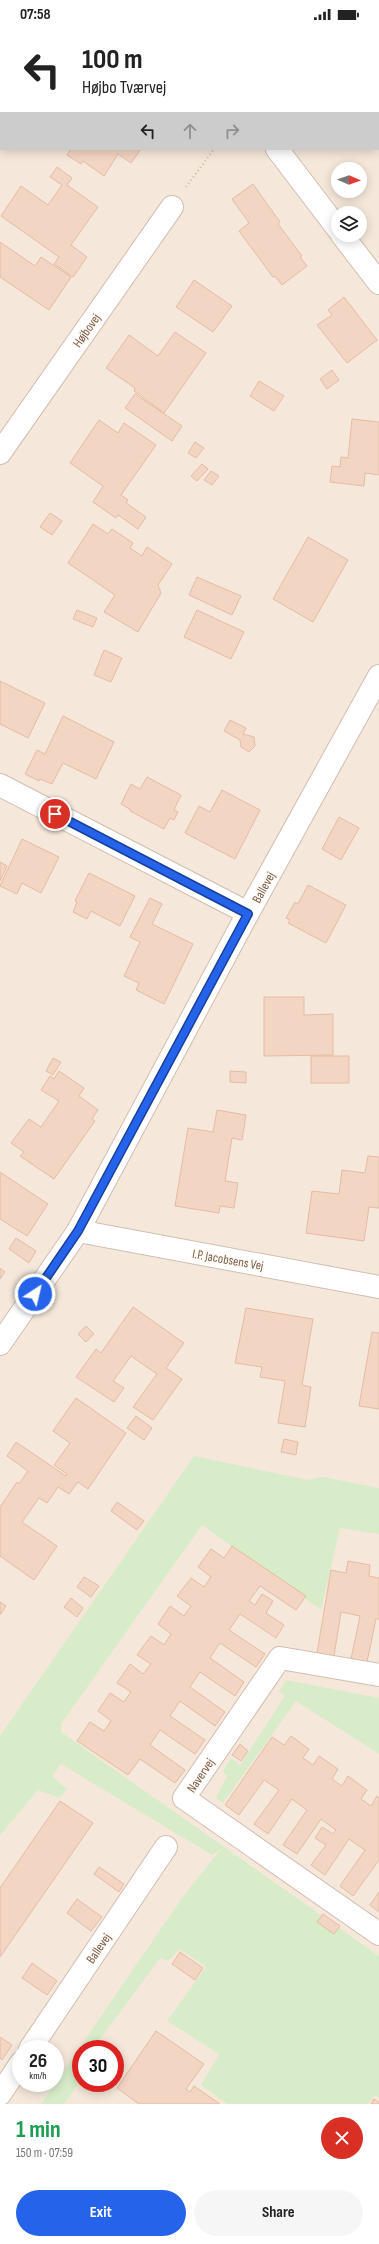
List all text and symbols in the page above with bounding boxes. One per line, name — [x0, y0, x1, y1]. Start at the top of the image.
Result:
text: 07:58 — [20, 5, 51, 24]
text: 100 m — [82, 43, 143, 76]
icon: left — [16, 44, 68, 96]
text: Højbo Tværvej — [82, 77, 166, 98]
icon: left — [137, 120, 159, 142]
icon: ahead — [179, 120, 201, 142]
icon: right — [221, 120, 243, 142]
north arrow — [331, 162, 367, 198]
map controls — [331, 162, 367, 242]
button: layers — [331, 206, 367, 242]
street label: Højbovej — [70, 311, 104, 351]
pin — [38, 797, 72, 831]
icon: arrive — [44, 803, 66, 825]
street label: Ballevej — [249, 869, 279, 906]
street label: I.P. Jacobsens Vej — [191, 1246, 265, 1274]
position arrow — [14, 1273, 56, 1315]
street label: Navervej — [184, 1755, 218, 1796]
street label: Ballevej — [83, 1930, 115, 1967]
speed limit sign: 30 — [72, 2040, 124, 2092]
text: 26 — [29, 2049, 47, 2073]
text: km/h — [29, 2070, 47, 2082]
text: 1 min — [16, 2115, 61, 2144]
button: close — [321, 2117, 363, 2159]
text: 150 m · 07:59 — [16, 2145, 73, 2161]
button: Exit — [16, 2190, 186, 2236]
button: Share — [194, 2190, 363, 2236]

